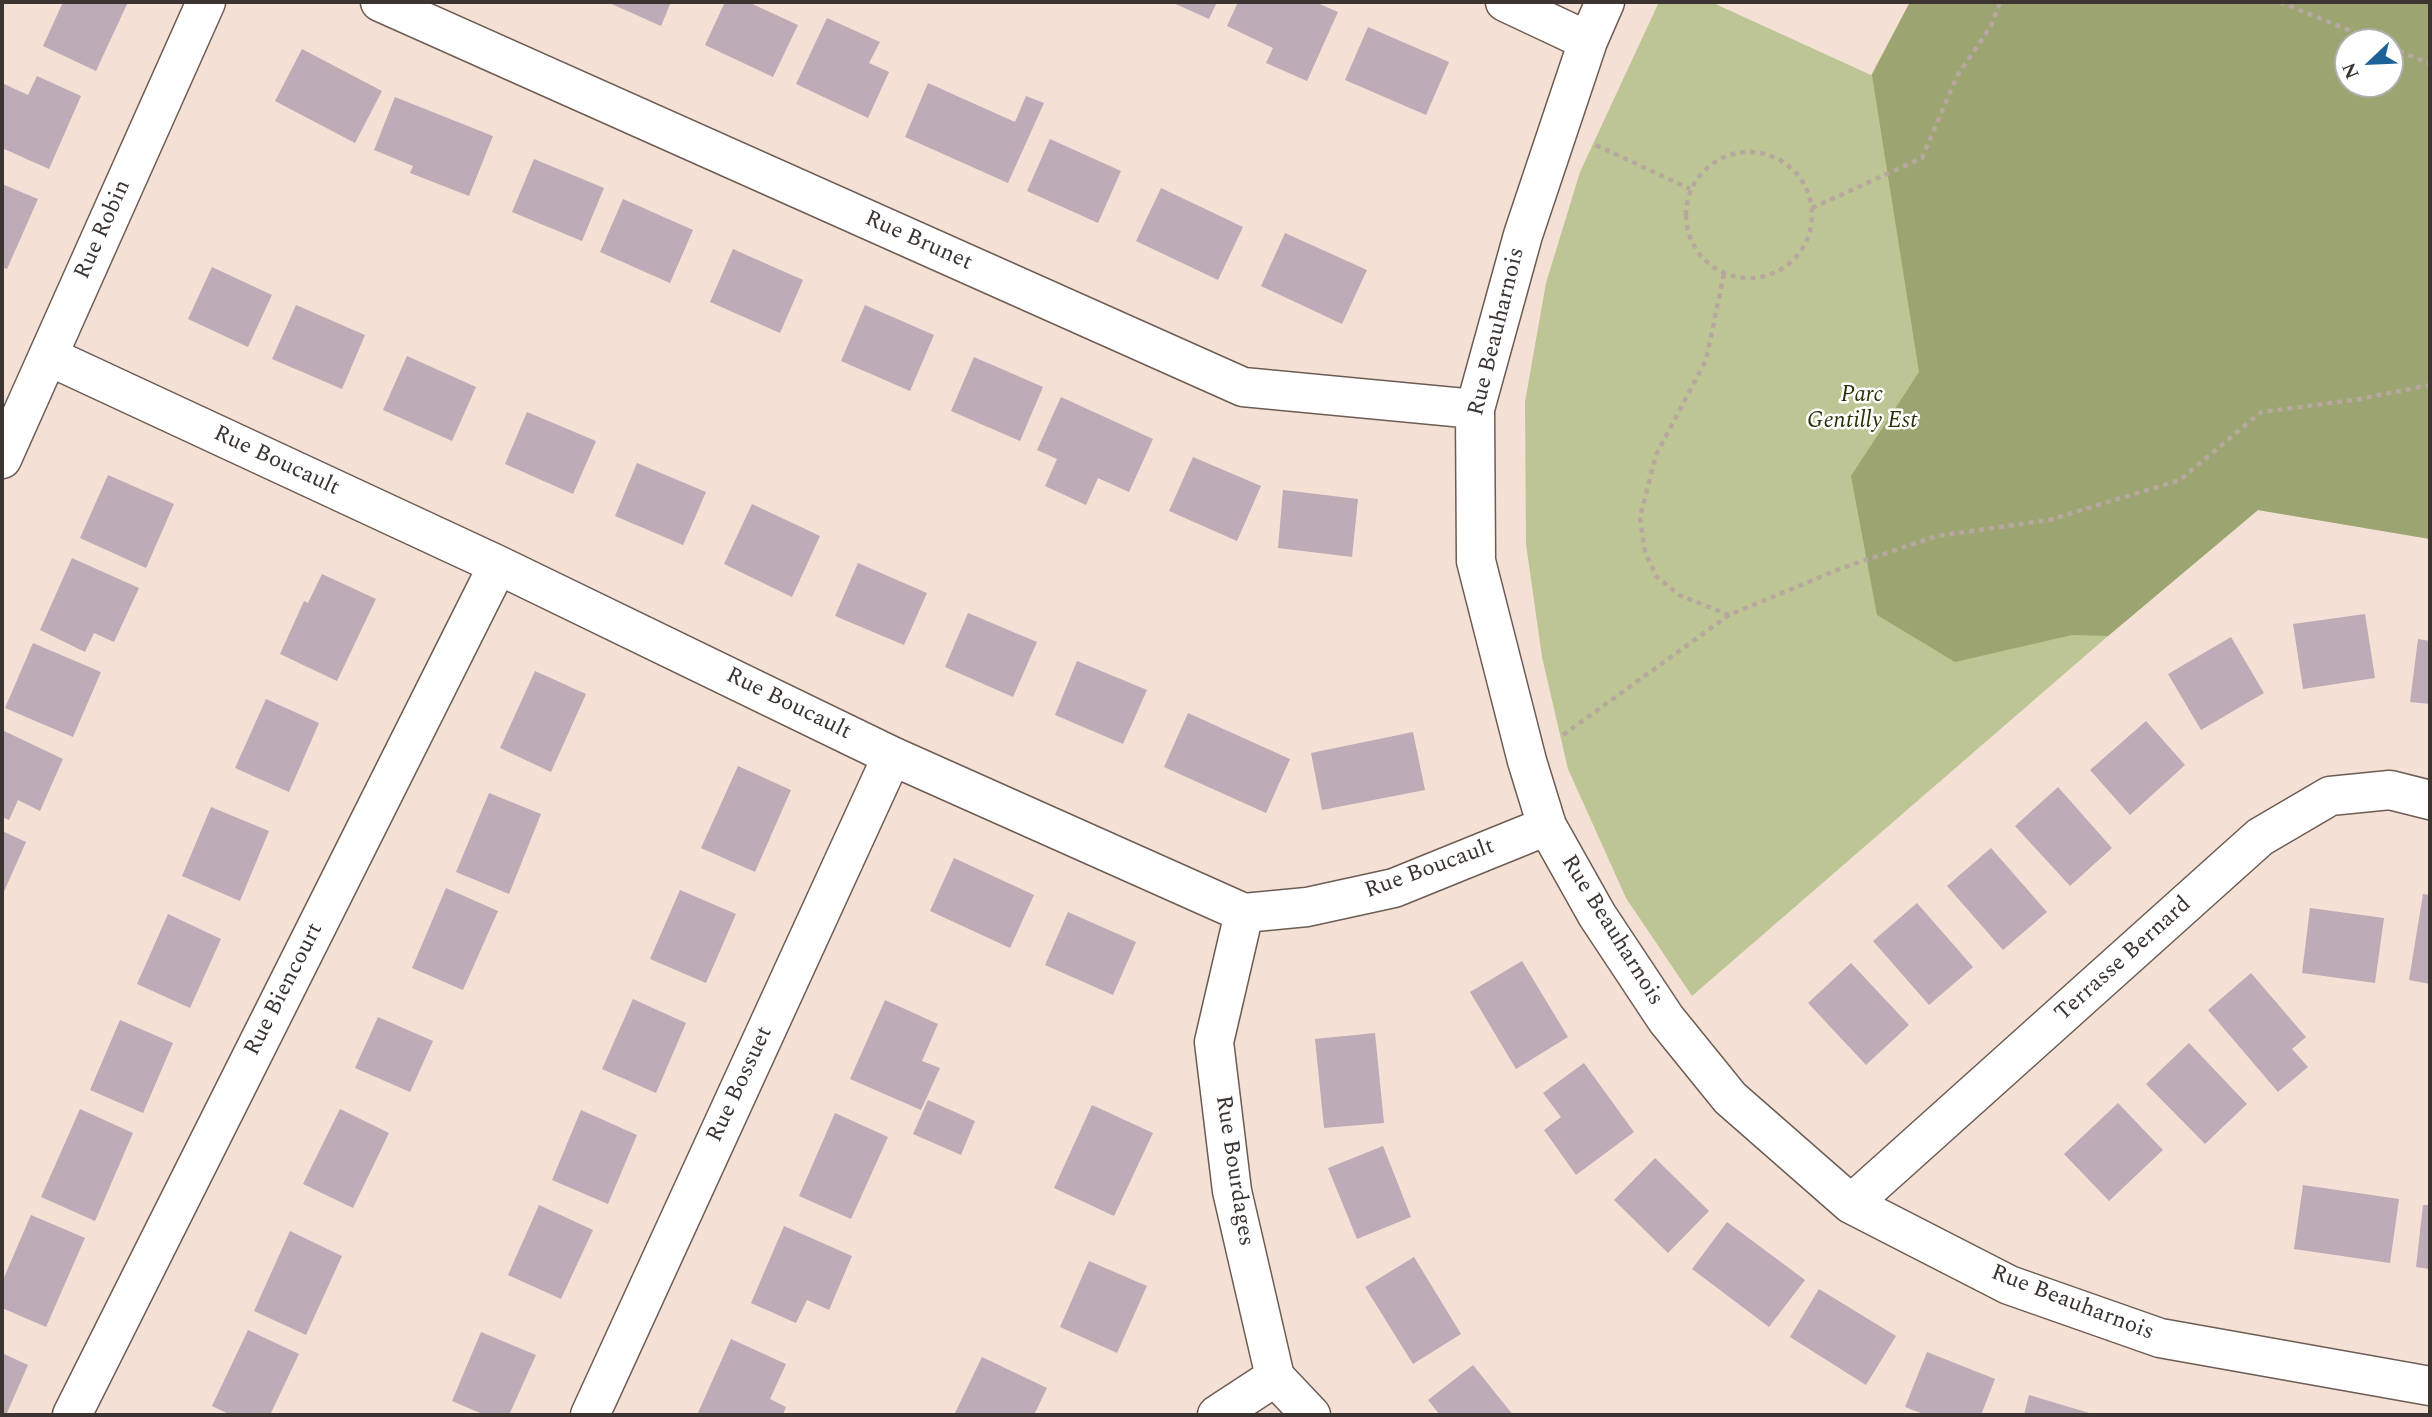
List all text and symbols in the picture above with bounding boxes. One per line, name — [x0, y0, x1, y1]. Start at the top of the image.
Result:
north arrow — [2334, 28, 2404, 98]
text: N — [2335, 58, 2367, 83]
street label: Rue Robin — [70, 176, 138, 284]
street label: Rue Brunet — [860, 206, 976, 278]
street label: Rue Beauharnois — [1464, 245, 1532, 419]
park label: Parc Gentilly Est — [1807, 382, 1917, 436]
street label: Rue Boucault — [209, 421, 343, 503]
street label: Rue Boucault — [721, 663, 855, 747]
street label: Rue Boucault — [1362, 834, 1498, 906]
street label: Rue Beauharnois — [1554, 851, 1668, 1011]
street label: Terrasse Bernard — [2050, 892, 2198, 1028]
street label: Rue Biencourt — [240, 919, 330, 1061]
street label: Rue Bossuet — [702, 1023, 780, 1147]
street label: Rue Bourdages — [1207, 1094, 1259, 1248]
street label: Rue Beauharnois — [1987, 1260, 2157, 1348]

